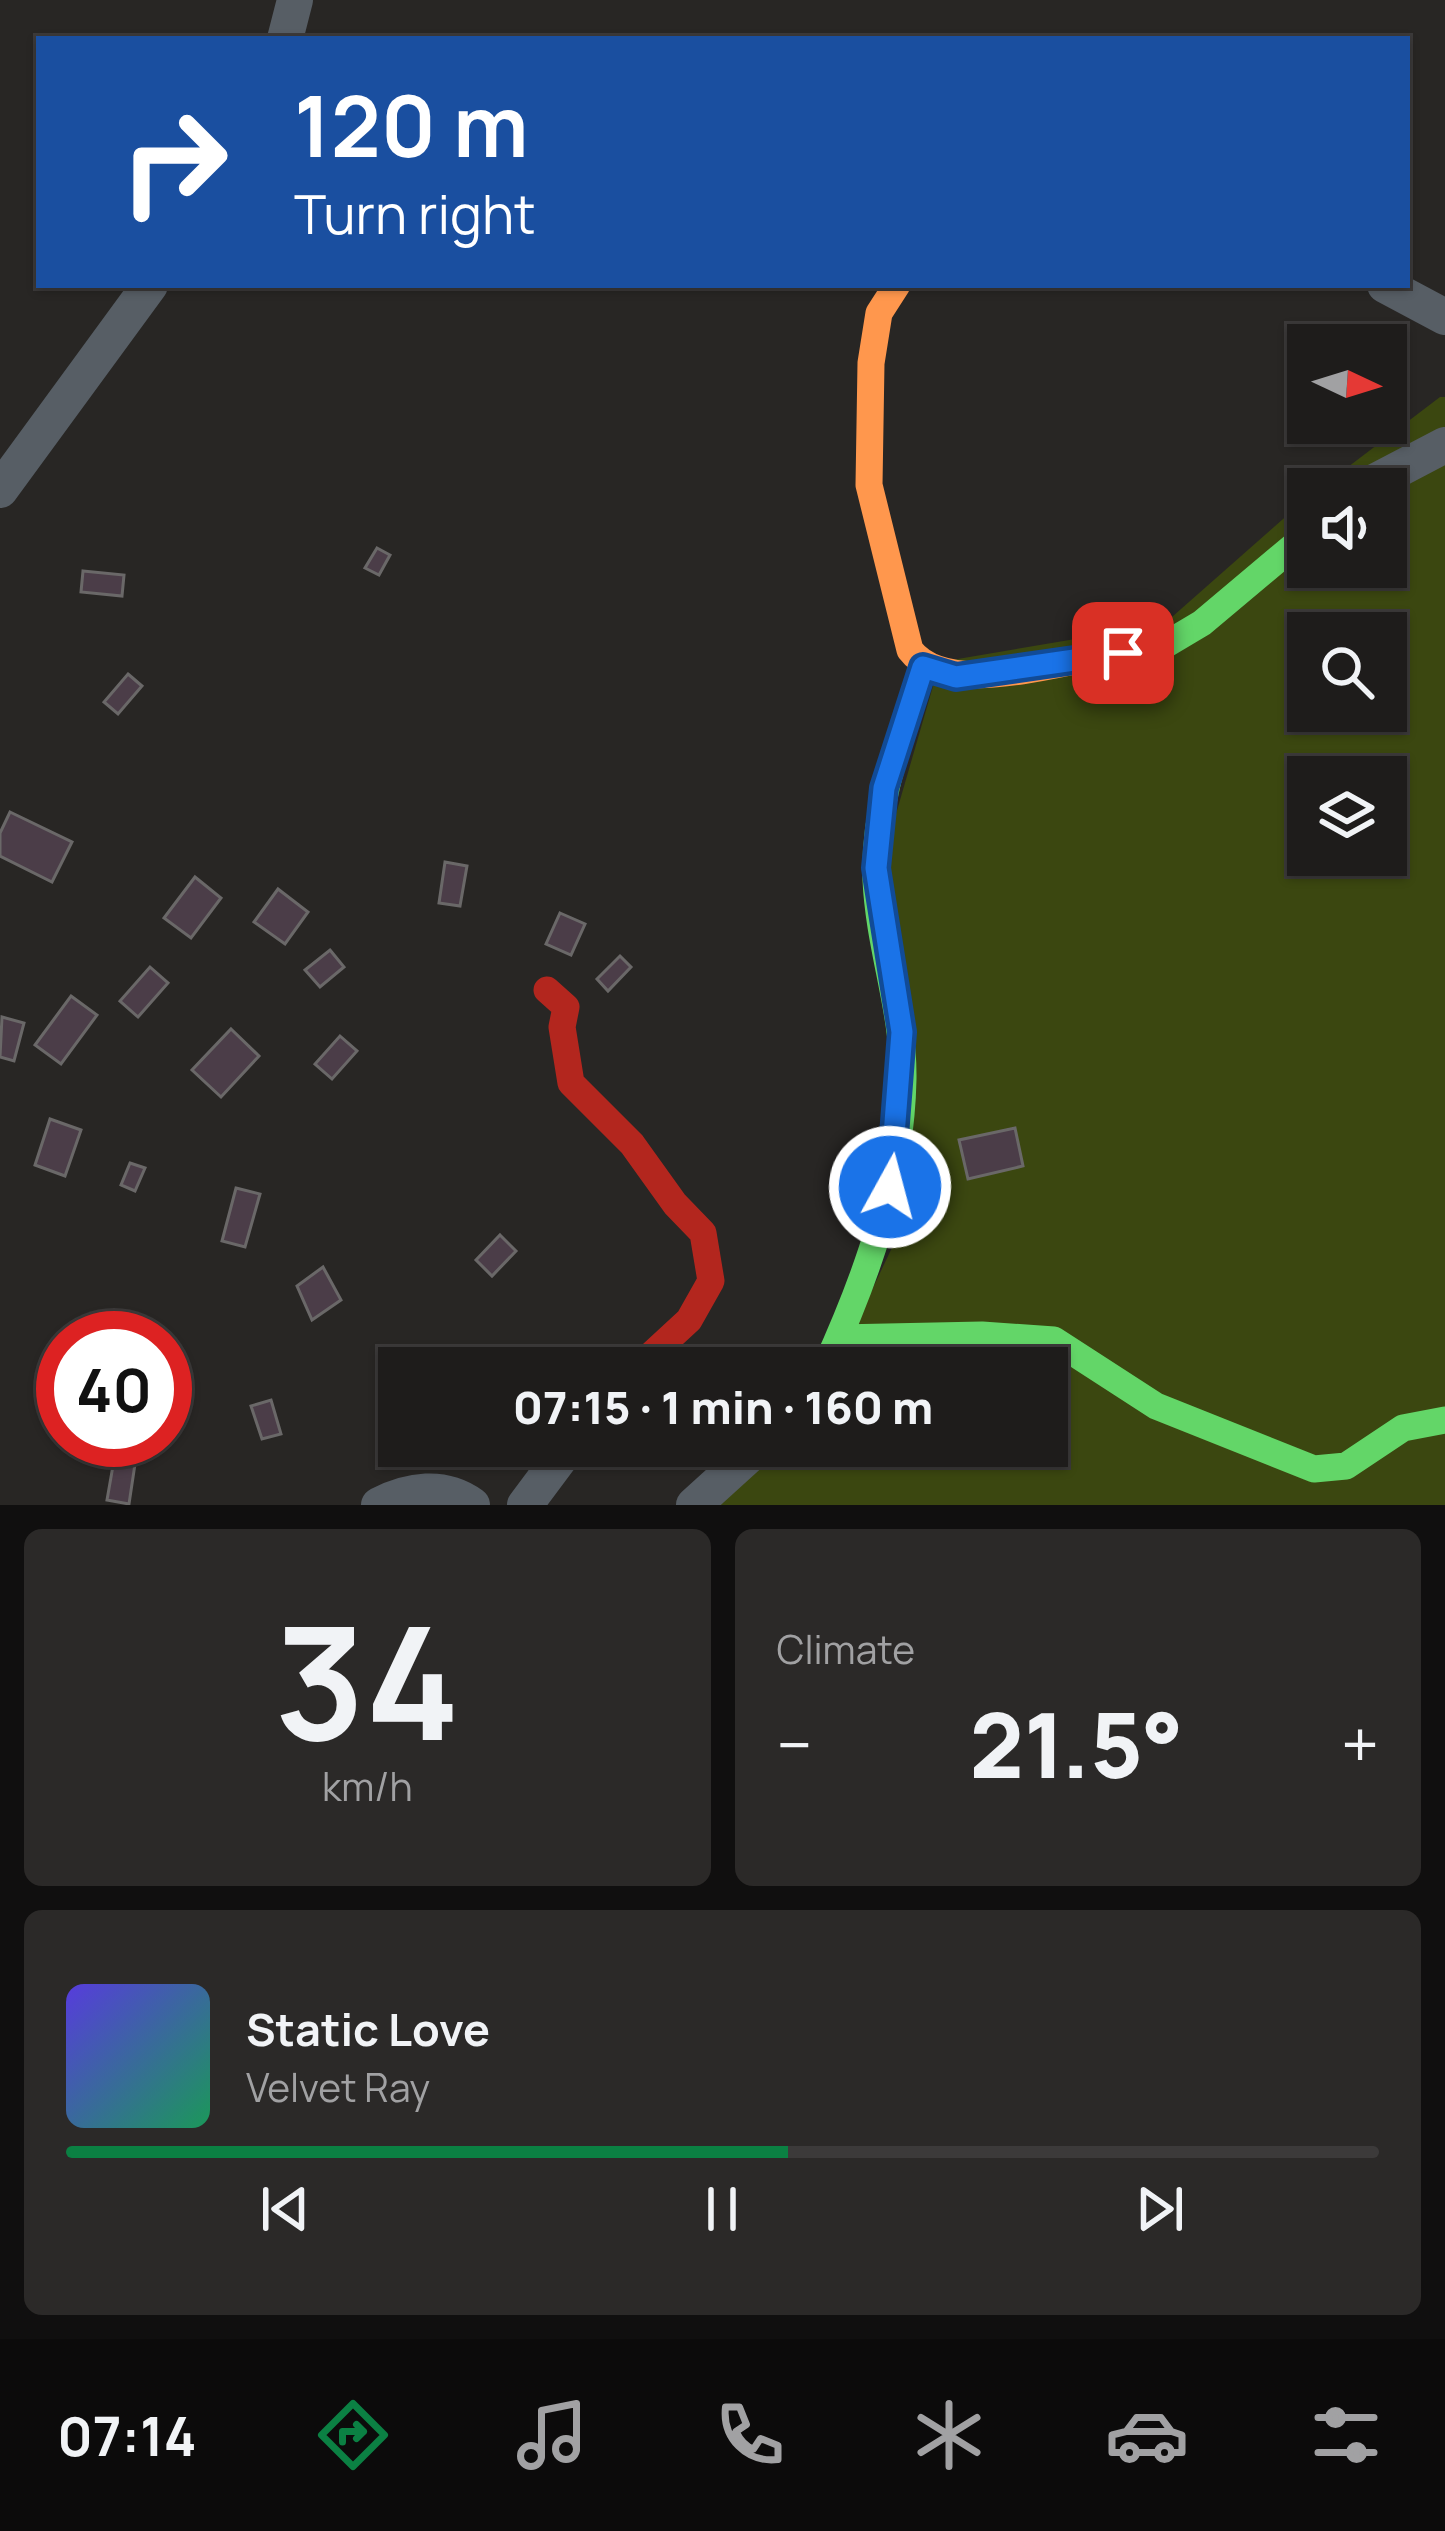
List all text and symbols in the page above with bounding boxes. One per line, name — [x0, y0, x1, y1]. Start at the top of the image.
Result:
text: 120 m — [294, 67, 528, 182]
icon: right — [96, 84, 252, 240]
text: Turn right — [294, 176, 536, 250]
north arrow — [1287, 324, 1407, 444]
map controls — [1287, 324, 1407, 876]
button: sound — [1287, 468, 1407, 588]
pin — [1072, 602, 1174, 704]
button: search — [1287, 612, 1407, 732]
icon: arrive — [1090, 620, 1156, 686]
button: layers — [1287, 756, 1407, 876]
position arrow — [827, 1124, 953, 1250]
speed limit sign: 40 — [36, 1311, 192, 1467]
text: 07:15 · 1 min · 160 m — [513, 1376, 933, 1438]
text: 34 — [274, 1574, 460, 1787]
text: Climate — [777, 1622, 915, 1676]
text: 21.5° — [970, 1682, 1184, 1805]
text: − — [777, 1699, 812, 1789]
text: + — [1341, 1699, 1379, 1789]
text: km/h — [322, 1759, 413, 1813]
text: Static Love — [246, 1998, 490, 2060]
text: Velvet Ray — [246, 2060, 430, 2114]
icon: previous — [252, 2176, 318, 2242]
icon: pause — [689, 2176, 755, 2242]
icon: next — [1127, 2176, 1193, 2242]
icon: directions — [311, 2393, 395, 2477]
icon: music — [510, 2393, 594, 2477]
icon: phone — [708, 2393, 792, 2477]
icon: climate — [907, 2393, 991, 2477]
icon: car — [1105, 2393, 1189, 2477]
icon: filters — [1304, 2393, 1388, 2477]
text: 07:14 — [57, 2398, 197, 2472]

